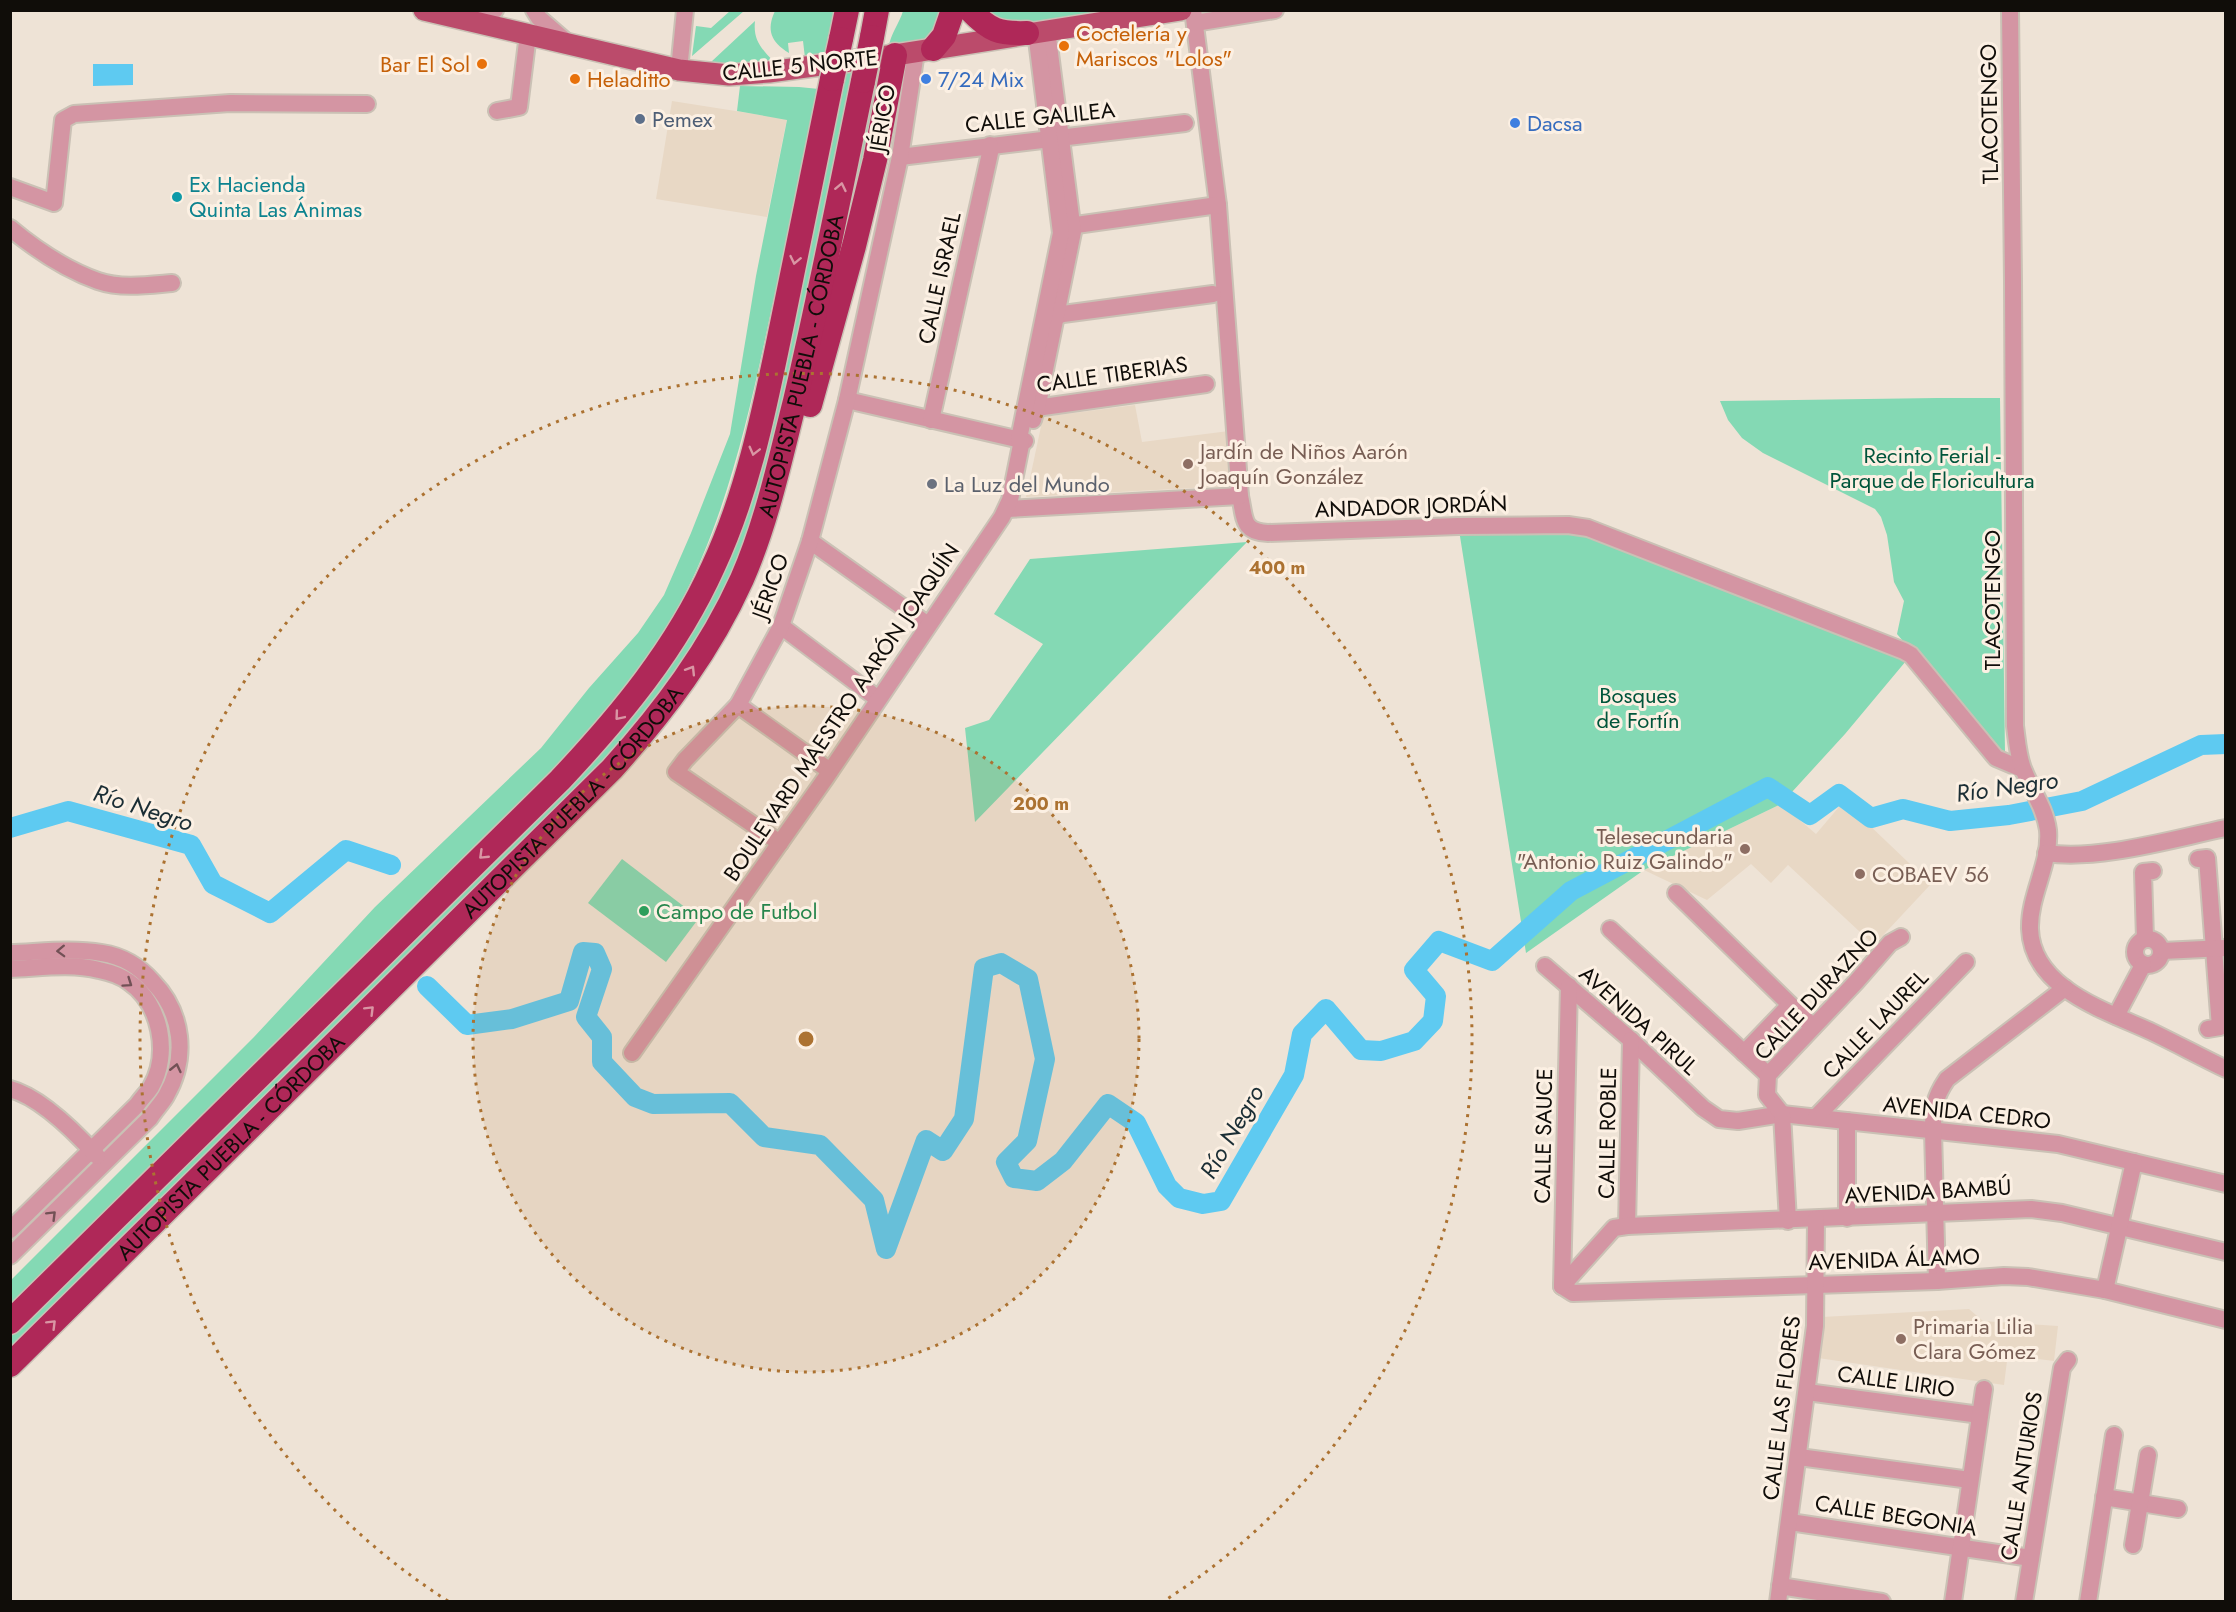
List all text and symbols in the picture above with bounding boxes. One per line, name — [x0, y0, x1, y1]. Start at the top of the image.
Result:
place label: Coctelería y Mariscos "Lolos" — [1076, 17, 1232, 74]
marker: Coctelería y Mariscos "Lolos" — [1057, 39, 1071, 53]
street label: CALLE 5 NORTE — [721, 41, 879, 89]
street label: TLACOTENGO — [1972, 44, 2006, 184]
place label: Bar El Sol — [380, 48, 470, 80]
marker: Bar El Sol — [475, 57, 489, 71]
place label: Heladitto — [587, 63, 671, 95]
place label: 7/24 Mix — [938, 63, 1024, 95]
marker: Heladitto — [568, 72, 582, 86]
marker: 7/24 Mix — [919, 72, 933, 86]
street label: JÉRICO — [860, 82, 903, 157]
street label: CALLE GALILEA — [963, 93, 1117, 141]
place label: Pemex — [652, 103, 713, 135]
place label: Dacsa — [1527, 107, 1583, 139]
marker: Pemex — [633, 112, 647, 126]
marker: Dacsa — [1508, 116, 1522, 130]
place label: Ex Hacienda Quinta Las Ánimas — [189, 168, 362, 225]
one-way arrow — [834, 182, 847, 192]
marker: Ex Hacienda Quinta Las Ánimas — [170, 190, 184, 204]
street label: CALLE ISRAEL — [909, 209, 969, 347]
street label: AUTOPISTA PUEBLA - CÓRDOBA — [749, 211, 851, 521]
one-way arrow — [789, 255, 802, 265]
street label: CALLE TIBERIAS — [1034, 348, 1190, 400]
place label: Jardín de Niños Aarón Joaquín González — [1197, 435, 1408, 492]
park label: Recinto Ferial - Parque de Floricultura — [1829, 439, 2035, 496]
one-way arrow — [749, 445, 761, 455]
marker: Jardín de Niños Aarón Joaquín González — [1181, 457, 1195, 471]
place label: La Luz del Mundo — [944, 468, 1110, 500]
marker: La Luz del Mundo — [925, 477, 939, 491]
street label: ANDADOR JORDÁN — [1314, 487, 1508, 525]
street label: TLACOTENGO — [1976, 530, 2008, 670]
street label: BOULEVARD MAESTRO AARÓN JOAQUÍN — [715, 537, 967, 887]
street label: JÉRICO — [742, 549, 797, 626]
text: 400 m — [1249, 555, 1305, 581]
one-way arrow — [683, 666, 695, 676]
street label: AUTOPISTA PUEBLA - CÓRDOBA — [454, 679, 691, 926]
park label: Bosques de Fortín — [1597, 679, 1679, 736]
one-way arrow — [615, 709, 626, 720]
water label: Río Negro — [1954, 762, 2060, 811]
water label: Río Negro — [89, 775, 198, 840]
text: 200 m — [1013, 791, 1069, 817]
place label: Telesecundaria "Antonio Ruiz Galindo" — [1516, 820, 1733, 877]
marker: Telesecundaria "Antonio Ruiz Galindo" — [1738, 842, 1752, 856]
one-way arrow — [480, 848, 491, 859]
place label: COBAEV 56 — [1872, 858, 1989, 890]
marker: COBAEV 56 — [1853, 867, 1867, 881]
place label: Campo de Futbol — [656, 895, 817, 927]
marker: Campo de Futbol — [637, 904, 651, 918]
street label: CALLE DURAZNO — [1746, 921, 1886, 1067]
one-way arrow — [57, 945, 66, 957]
street label: AVENIDA PIRUL — [1572, 958, 1706, 1082]
street label: CALLE LAUREL — [1815, 962, 1936, 1086]
one-way arrow — [122, 976, 133, 987]
one-way arrow — [363, 1006, 374, 1017]
street label: AUTOPISTA PUEBLA - CÓRDOBA — [109, 1026, 352, 1267]
centre of rings — [796, 1029, 816, 1049]
one-way arrow — [169, 1063, 182, 1073]
street label: CALLE ROBLE — [1590, 1067, 1624, 1199]
street label: CALLE SAUCE — [1526, 1068, 1560, 1204]
water label: Río Negro — [1191, 1078, 1273, 1185]
street label: AVENIDA CEDRO — [1881, 1087, 2053, 1137]
street label: AVENIDA BAMBÚ — [1844, 1171, 2012, 1211]
one-way arrow — [45, 1211, 55, 1222]
street label: AVENIDA ÁLAMO — [1808, 1240, 1980, 1278]
place label: Primaria Lilia Clara Gómez — [1913, 1310, 2036, 1367]
street label: CALLE LAS FLORES — [1754, 1314, 1808, 1502]
one-way arrow — [45, 1320, 56, 1331]
marker: Primaria Lilia Clara Gómez — [1894, 1332, 1908, 1346]
street label: CALLE LIRIO — [1835, 1357, 1957, 1405]
street label: CALLE ANTURIOS — [1992, 1389, 2050, 1563]
street label: CALLE BEGONIA — [1813, 1486, 1980, 1544]

